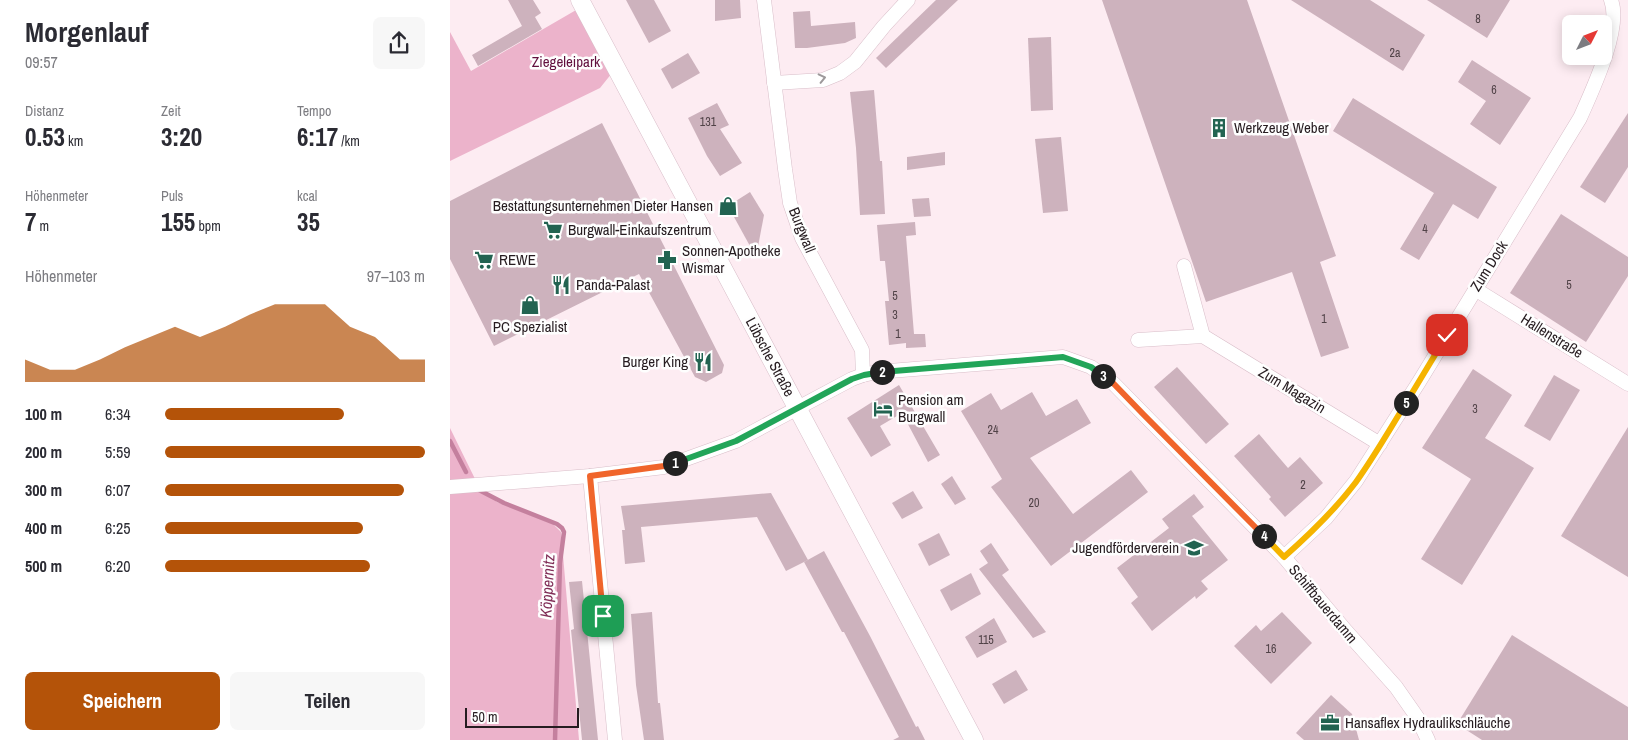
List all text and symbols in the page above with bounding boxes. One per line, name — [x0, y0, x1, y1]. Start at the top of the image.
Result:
house number: 8 — [1475, 11, 1481, 27]
text: Morgenlauf — [25, 13, 149, 51]
north arrow — [1562, 15, 1612, 65]
map controls — [1562, 15, 1612, 65]
button: share — [373, 17, 425, 69]
house number: 2a — [1390, 45, 1401, 61]
text: 09:57 — [25, 51, 58, 73]
park label: Ziegeleipark — [532, 51, 601, 72]
one-way arrow — [818, 74, 827, 84]
house number: 6 — [1491, 82, 1497, 98]
text: Distanz — [25, 102, 64, 120]
text: Zeit — [161, 102, 181, 120]
text: Tempo — [297, 102, 331, 120]
house number: 131 — [700, 114, 717, 130]
building icon: Werkzeug Weber — [1208, 117, 1230, 139]
place label: Werkzeug Weber — [1234, 117, 1329, 138]
text: 0.53 — [25, 120, 65, 154]
text: 3:20 — [161, 120, 202, 154]
text: 6:17 — [297, 120, 338, 154]
text: km — [65, 132, 83, 150]
text: /km — [338, 132, 360, 150]
text: Höhenmeter — [25, 187, 88, 205]
text: Puls — [161, 187, 183, 205]
text: kcal — [297, 187, 317, 205]
place label: Bestattungsunternehmen Dieter Hansen — [493, 195, 713, 216]
shop icon: Bestattungsunternehmen Dieter Hansen — [717, 195, 739, 217]
street label: Burgwall — [784, 204, 821, 256]
text: 7 — [25, 205, 36, 239]
text: 155 — [161, 205, 195, 239]
text: 35 — [297, 205, 320, 239]
text: m — [36, 217, 49, 235]
text: bpm — [195, 217, 221, 235]
supermarket icon: Burgwall-Einkaufszentrum — [542, 219, 564, 241]
place label: Burgwall-Einkaufszentrum — [568, 219, 712, 240]
house number: 4 — [1422, 221, 1428, 237]
street label: Zum Dock — [1465, 236, 1513, 295]
place label: Sonnen-Apotheke Wismar — [682, 240, 781, 278]
supermarket icon: REWE — [473, 249, 495, 271]
place label: REWE — [499, 249, 536, 270]
pharmacy icon: Sonnen-Apotheke Wismar — [656, 249, 678, 271]
text: Höhenmeter — [25, 265, 97, 287]
text: 97–103 m — [367, 265, 425, 287]
restaurant icon: Panda-Palast — [550, 274, 572, 296]
place label: Panda-Palast — [576, 274, 650, 295]
house number: 5 — [1566, 277, 1572, 293]
house number: 5 — [892, 288, 898, 304]
shop icon: PC Spezialist — [519, 294, 541, 316]
house number: 3 — [892, 307, 898, 323]
street label: Hallenstraße — [1517, 308, 1588, 363]
house number: 1 — [1321, 311, 1327, 327]
street label: Lübsche Straße — [741, 313, 800, 400]
pin — [1426, 314, 1468, 356]
place label: PC Spezialist — [493, 316, 568, 337]
icon: check — [1433, 321, 1461, 349]
house number: 1 — [895, 326, 901, 342]
place label: Burger King — [622, 351, 688, 372]
restaurant icon: Burger King — [692, 351, 714, 373]
pin: 2 — [870, 360, 894, 384]
street label: Zum Magazin — [1255, 361, 1330, 418]
text: 2 — [879, 363, 886, 381]
pin: 3 — [1090, 364, 1116, 388]
text: 3 — [1100, 367, 1107, 385]
place label: Pension am Burgwall — [898, 389, 964, 427]
pin: 5 — [1394, 390, 1418, 416]
text: 5 — [1403, 394, 1410, 412]
hotel icon: Pension am Burgwall — [872, 398, 894, 420]
house number: 3 — [1472, 401, 1478, 417]
text: 100 m — [25, 403, 62, 425]
text: 6:34 — [105, 403, 131, 425]
house number: 24 — [988, 422, 999, 438]
text: 200 m — [25, 441, 62, 463]
text: 5:59 — [105, 441, 131, 463]
pin: 1 — [662, 450, 688, 476]
text: 1 — [672, 454, 679, 472]
house number: 2 — [1300, 477, 1306, 493]
text: 300 m — [25, 479, 62, 501]
text: 6:07 — [105, 479, 131, 501]
house number: 20 — [1029, 495, 1039, 511]
text: 400 m — [25, 517, 62, 539]
text: 6:25 — [105, 517, 131, 539]
pin: 4 — [1252, 524, 1276, 548]
text: 4 — [1261, 527, 1268, 545]
place label: Jugendförderverein — [1072, 537, 1179, 558]
school or university icon: Jugendförderverein — [1183, 537, 1205, 559]
water label: Köppernitz — [534, 553, 560, 618]
text: 500 m — [25, 555, 62, 577]
text: 6:20 — [105, 555, 131, 577]
street label: Schiffbauerdamm — [1284, 560, 1363, 648]
pin — [582, 595, 624, 637]
icon: arrive — [589, 602, 617, 630]
house number: 115 — [978, 632, 994, 648]
house number: 16 — [1266, 641, 1276, 657]
button: Speichern — [25, 672, 220, 730]
button: Teilen — [230, 672, 425, 730]
scale bar — [465, 705, 579, 728]
text: 50 m — [472, 708, 498, 726]
office icon: Hansaflex Hydraulikschläuche — [1319, 712, 1341, 734]
place label: Hansaflex Hydraulikschläuche — [1345, 712, 1511, 733]

